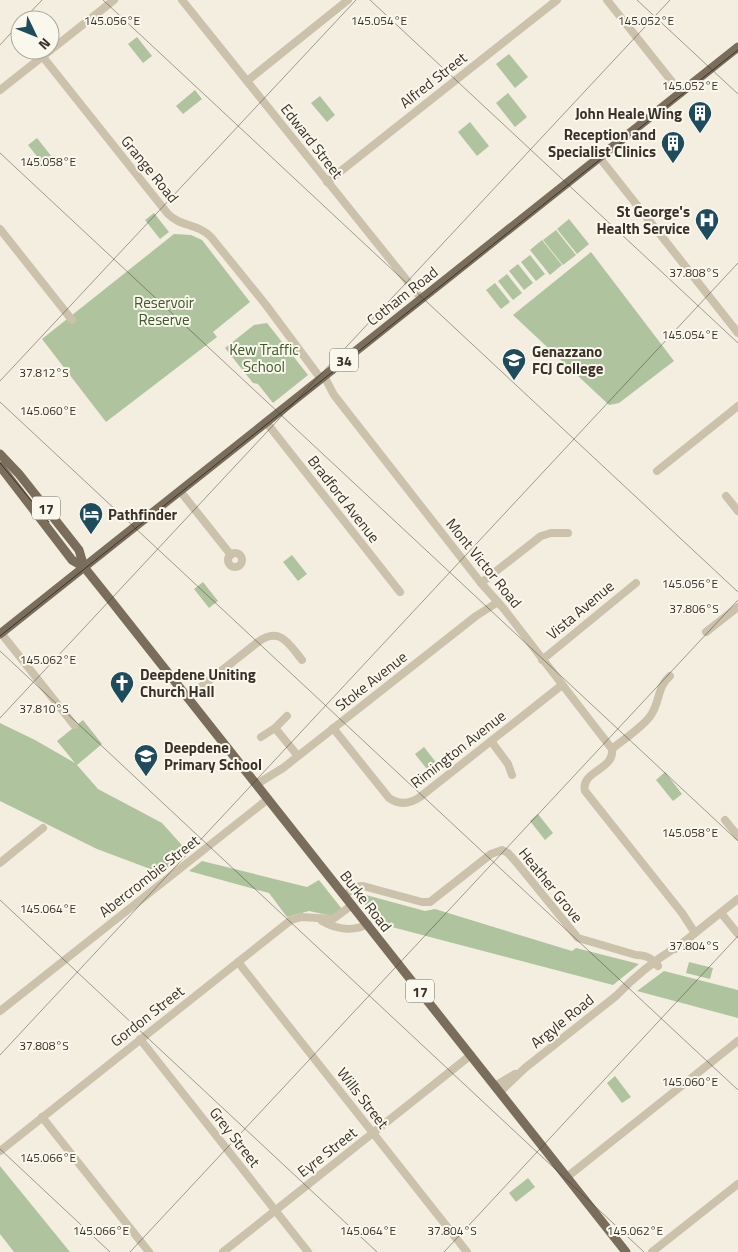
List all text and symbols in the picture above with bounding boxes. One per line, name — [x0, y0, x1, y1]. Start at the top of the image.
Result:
north arrow — [10, 10, 60, 60]
text: 145.056°E — [84, 11, 140, 30]
text: 145.054°E — [351, 11, 407, 30]
text: 145.052°E — [618, 11, 674, 30]
text: N — [34, 33, 56, 55]
street label: Alfred Street — [394, 46, 472, 114]
text: 145.052°E — [662, 76, 718, 95]
street label: Edward Street — [275, 99, 349, 184]
building icon: John Heale Wing — [687, 100, 713, 134]
place label: John Heale Wing — [575, 102, 682, 125]
place label: Reception and Specialist Clinics — [548, 123, 656, 163]
street label: Grange Road — [116, 130, 184, 208]
building icon: Reception and Specialist Clinics — [660, 130, 686, 164]
text: 145.058°E — [20, 152, 76, 171]
place label: St George's Health Service — [597, 200, 690, 240]
hospital icon: St George's Health Service — [694, 207, 720, 241]
street label: Cotham Road — [361, 261, 443, 331]
text: 37.808°S — [669, 263, 719, 282]
park label: Reservoir Reserve — [134, 291, 194, 331]
text: 145.054°E — [662, 325, 718, 344]
park label: Kew Traffic School — [229, 338, 299, 378]
place label: Genazzano FCJ College — [532, 340, 604, 380]
school or university icon: Genazzano FCJ College — [501, 347, 527, 381]
road number: 34 — [330, 348, 358, 372]
text: 37.812°S — [19, 363, 69, 382]
text: 145.060°E — [20, 401, 76, 420]
street label: Bradford Avenue — [302, 450, 386, 548]
road number: 17 — [32, 496, 60, 520]
hotel icon: Pathfinder — [78, 501, 104, 535]
place label: Pathfinder — [108, 503, 178, 526]
street label: Mont Victor Road — [441, 513, 527, 613]
text: 145.056°E — [662, 574, 718, 593]
street label: Vista Avenue — [541, 575, 619, 645]
text: 37.806°S — [669, 599, 719, 618]
street label: Stoke Avenue — [330, 645, 412, 717]
text: 145.062°E — [20, 650, 76, 669]
place label: Deepdene Uniting Church Hall — [140, 663, 256, 703]
church icon: Deepdene Uniting Church Hall — [109, 670, 135, 704]
text: 37.810°S — [19, 699, 69, 718]
street label: Rimington Avenue — [405, 704, 511, 794]
place label: Deepdene Primary School — [164, 736, 262, 776]
school or university icon: Deepdene Primary School — [133, 743, 159, 777]
text: 145.058°E — [662, 823, 718, 842]
street label: Abercrombie Street — [94, 829, 205, 923]
street label: Heather Grove — [513, 842, 589, 928]
street label: Burke Road — [335, 865, 397, 937]
text: 145.064°E — [20, 899, 76, 918]
text: 37.804°S — [669, 936, 719, 955]
street label: Gordon Street — [105, 979, 189, 1052]
road number: 17 — [406, 979, 434, 1002]
street label: Argyle Road — [525, 988, 599, 1054]
text: 37.808°S — [19, 1036, 69, 1055]
street label: Wills Street — [332, 1062, 395, 1134]
text: 145.060°E — [662, 1072, 718, 1091]
street label: Grey Street — [204, 1102, 266, 1173]
street label: Eyre Street — [292, 1121, 362, 1183]
text: 145.066°E — [20, 1148, 76, 1167]
text: 145.066°E — [73, 1221, 129, 1240]
text: 145.064°E — [340, 1221, 396, 1240]
text: 37.804°S — [427, 1221, 477, 1240]
text: 145.062°E — [607, 1221, 663, 1240]

